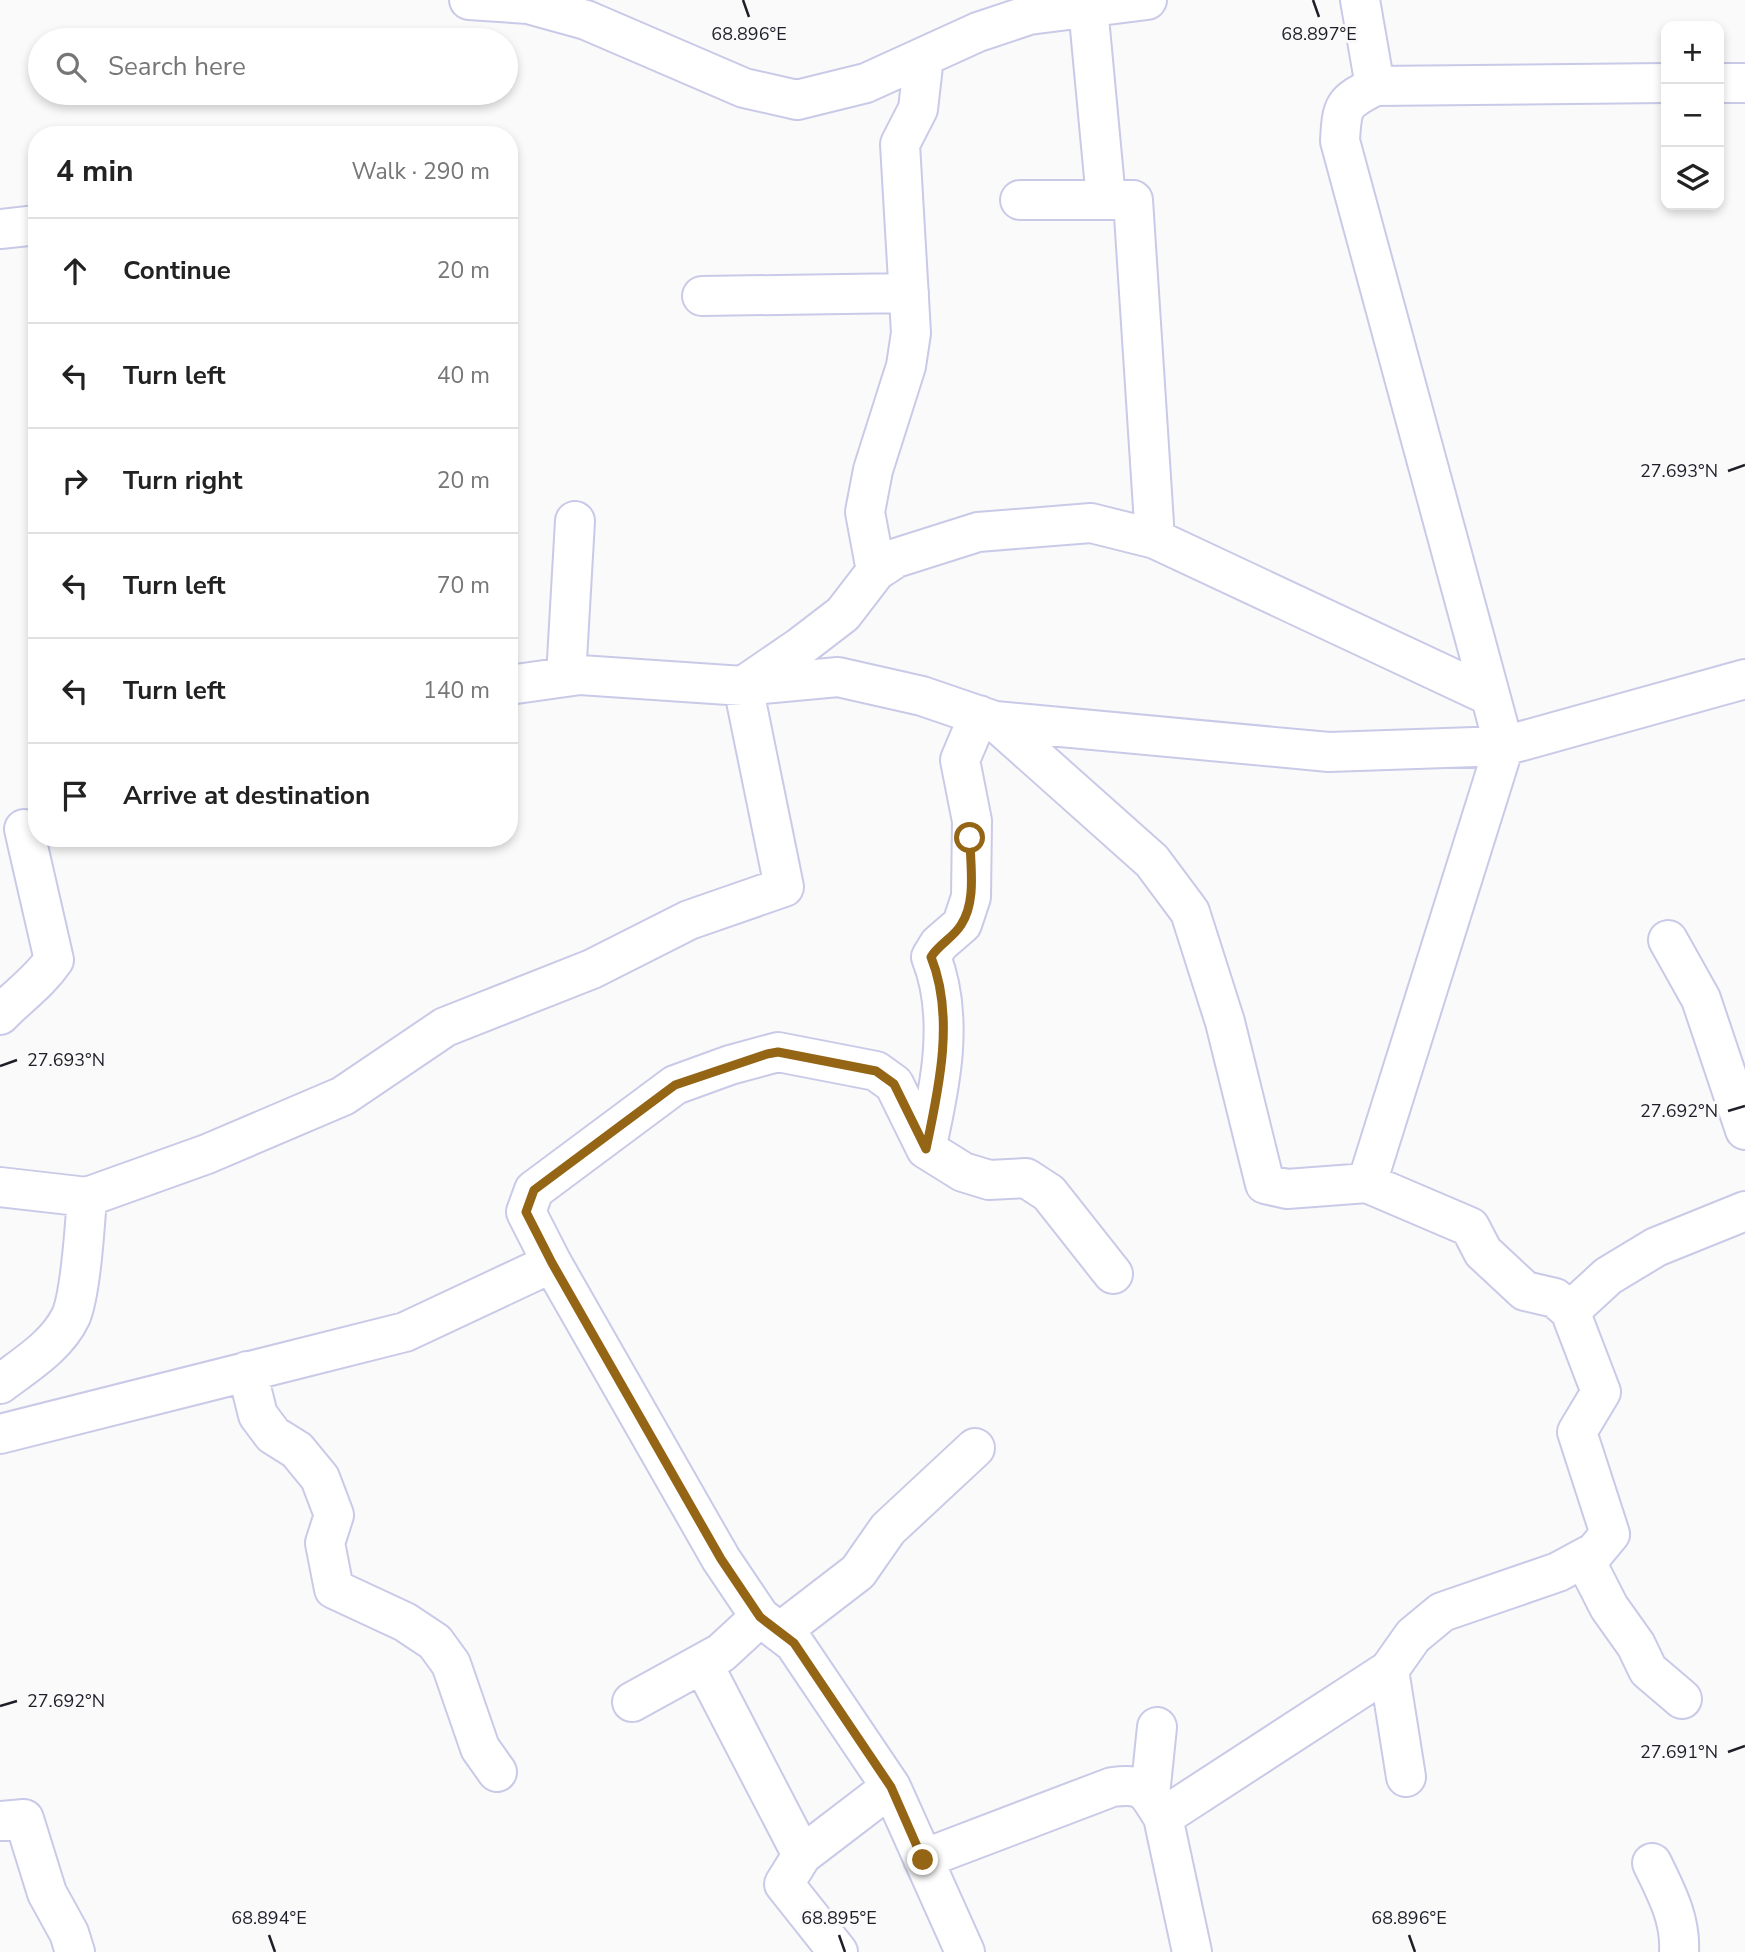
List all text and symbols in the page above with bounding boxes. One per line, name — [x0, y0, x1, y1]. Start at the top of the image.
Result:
map controls — [1661, 21, 1724, 210]
button: + — [1661, 21, 1724, 84]
text: 68.896°E — [711, 22, 787, 46]
text: 68.897°E — [1281, 22, 1357, 46]
search box — [28, 28, 518, 105]
icon: search — [52, 48, 90, 86]
text: Search here — [108, 49, 246, 84]
button: − — [1661, 84, 1724, 147]
button: layers — [1661, 147, 1724, 210]
text: 4 min — [56, 151, 134, 192]
text: Walk · 290 m — [351, 156, 490, 187]
icon: ahead — [56, 252, 94, 290]
text: Continue — [123, 253, 231, 288]
text: 20 m — [437, 255, 490, 286]
icon: left — [56, 357, 94, 395]
text: Turn left — [123, 358, 226, 393]
text: 40 m — [437, 360, 490, 391]
text: 27.693°N — [1640, 459, 1718, 483]
icon: right — [56, 462, 94, 500]
text: Turn right — [123, 463, 242, 498]
text: 20 m — [437, 465, 490, 496]
icon: left — [56, 567, 94, 605]
text: Turn left — [123, 568, 226, 603]
text: 70 m — [437, 570, 490, 601]
icon: left — [56, 672, 94, 710]
text: Turn left — [123, 673, 226, 708]
text: 140 m — [423, 675, 490, 706]
icon: arrive — [56, 777, 94, 815]
text: Arrive at destination — [123, 778, 370, 813]
route start — [954, 822, 985, 853]
text: 27.693°N — [27, 1048, 105, 1072]
text: 27.692°N — [1640, 1099, 1718, 1123]
text: 27.692°N — [27, 1689, 105, 1713]
text: 27.691°N — [1640, 1740, 1718, 1764]
route end — [907, 1844, 938, 1875]
text: 68.894°E — [231, 1906, 307, 1930]
text: 68.895°E — [801, 1906, 877, 1930]
text: 68.896°E — [1371, 1906, 1447, 1930]

